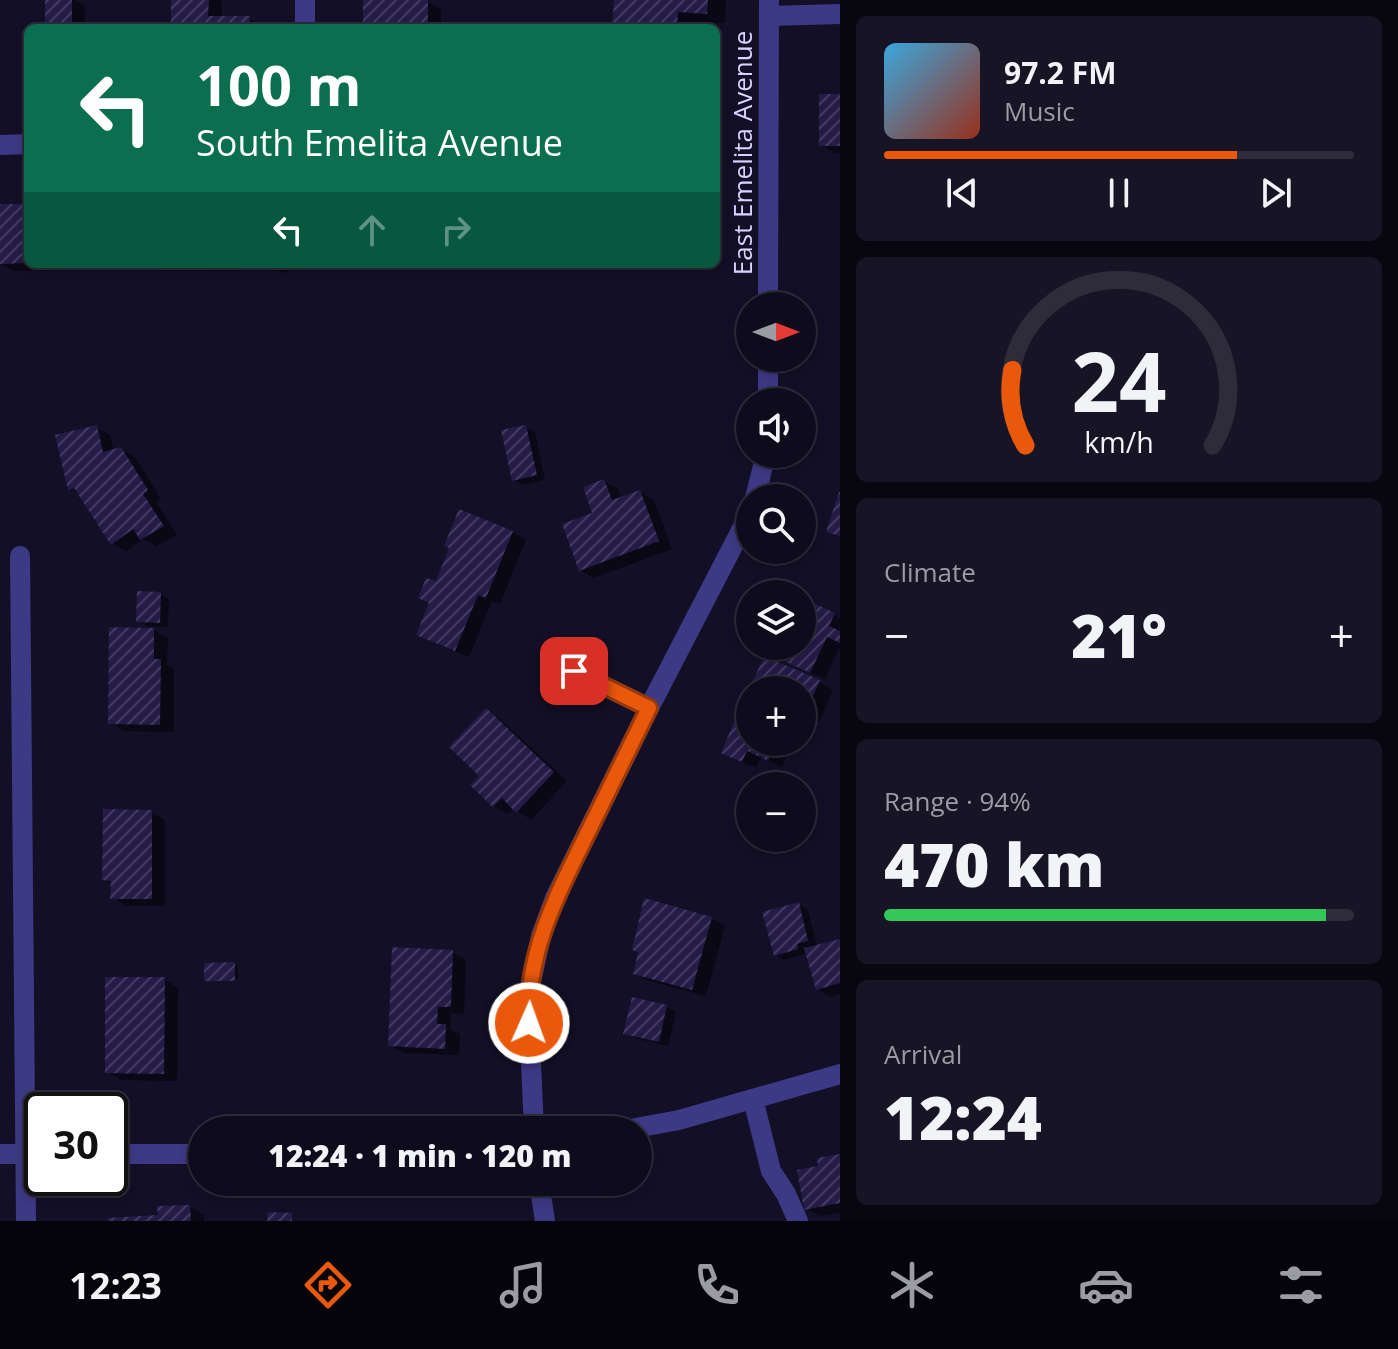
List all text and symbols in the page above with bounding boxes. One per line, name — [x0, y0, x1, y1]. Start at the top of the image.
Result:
street label: East Emelita Avenue — [724, 31, 760, 275]
text: 100 m — [196, 46, 362, 122]
text: 97.2 FM — [1004, 52, 1117, 93]
icon: left — [64, 56, 168, 160]
text: Music — [1004, 93, 1075, 129]
text: South Emelita Avenue — [196, 118, 563, 167]
icon: previous — [940, 171, 984, 215]
icon: pause — [1097, 171, 1141, 215]
icon: next — [1254, 171, 1298, 215]
icon: left — [266, 208, 310, 252]
icon: ahead — [350, 208, 394, 252]
icon: right — [434, 208, 478, 252]
north arrow — [736, 292, 816, 372]
map controls — [736, 292, 816, 852]
text: 24 — [1071, 322, 1167, 435]
button: sound — [736, 388, 816, 468]
text: km/h — [1084, 422, 1154, 461]
button: search — [736, 484, 816, 564]
text: Climate — [884, 554, 976, 590]
button: layers — [736, 580, 816, 660]
text: 21° — [1071, 594, 1167, 676]
text: − — [884, 605, 909, 665]
text: + — [1329, 605, 1354, 665]
pin — [540, 637, 608, 705]
icon: arrive — [552, 649, 596, 693]
button: + — [736, 676, 816, 756]
button: − — [736, 772, 816, 852]
text: Range · 94% — [884, 783, 1031, 819]
text: 470 km — [884, 823, 1105, 905]
position arrow — [487, 981, 571, 1065]
text: Arrival — [884, 1036, 962, 1072]
text: 12:24 — [884, 1076, 1042, 1158]
speed limit sign: 30 — [24, 1092, 128, 1196]
text: 12:24 · 1 min · 120 m — [268, 1135, 572, 1176]
icon: directions — [300, 1257, 356, 1313]
icon: music — [495, 1257, 551, 1313]
icon: phone — [689, 1257, 745, 1313]
icon: climate — [884, 1257, 940, 1313]
icon: car — [1078, 1257, 1134, 1313]
icon: filters — [1273, 1257, 1329, 1313]
text: 12:23 — [69, 1261, 162, 1310]

